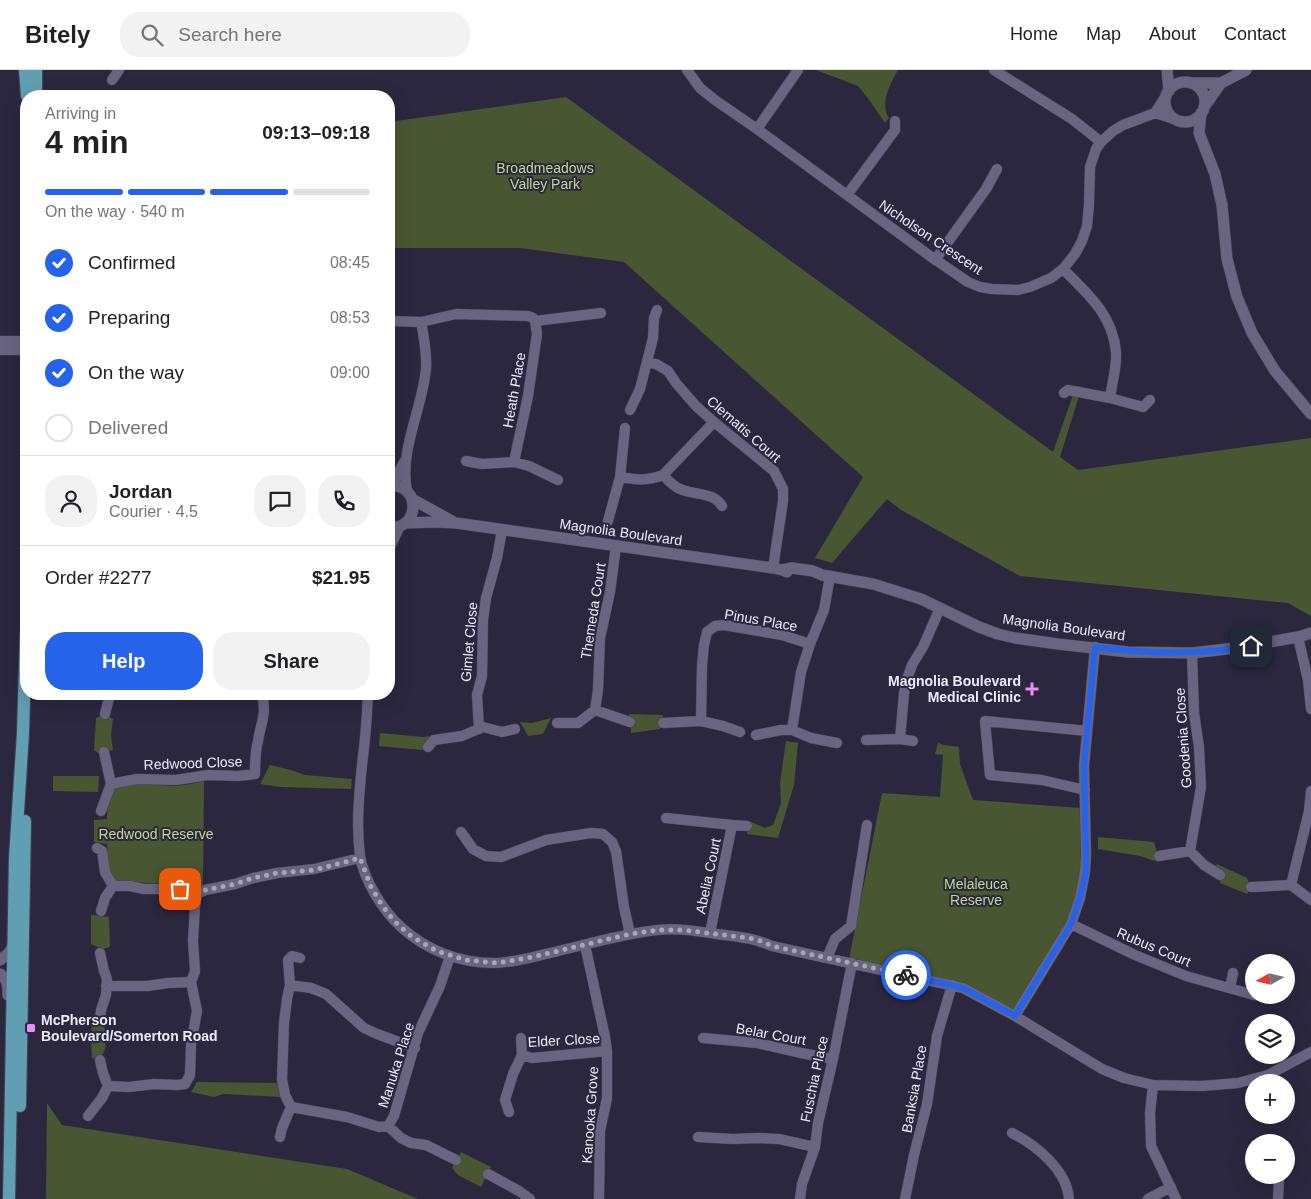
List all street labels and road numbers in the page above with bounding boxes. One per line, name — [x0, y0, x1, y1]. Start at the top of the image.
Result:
street label: Nicholson Crescent — [876, 196, 986, 278]
street label: Heath Place — [499, 351, 529, 429]
street label: Clematis Court — [704, 393, 784, 465]
street label: Magnolia Boulevard — [559, 515, 683, 549]
street label: Themeda Court — [577, 562, 609, 660]
street label: Gimlet Close — [458, 601, 480, 683]
street label: Pinus Place — [723, 606, 799, 634]
street label: Magnolia Boulevard — [1002, 610, 1126, 644]
street label: Goodenia Close — [1172, 687, 1194, 789]
street label: Redwood Close — [143, 753, 243, 773]
street label: Abelia Court — [692, 837, 724, 915]
street label: Rubus Court — [1115, 924, 1193, 970]
street label: Manuka Place — [375, 1020, 417, 1110]
street label: Belar Court — [735, 1020, 807, 1048]
street label: Elder Close — [527, 1030, 601, 1050]
street label: Fuschia Place — [797, 1034, 831, 1124]
street label: Banksia Place — [898, 1044, 930, 1134]
street label: Kanooka Grove — [579, 1066, 601, 1164]

